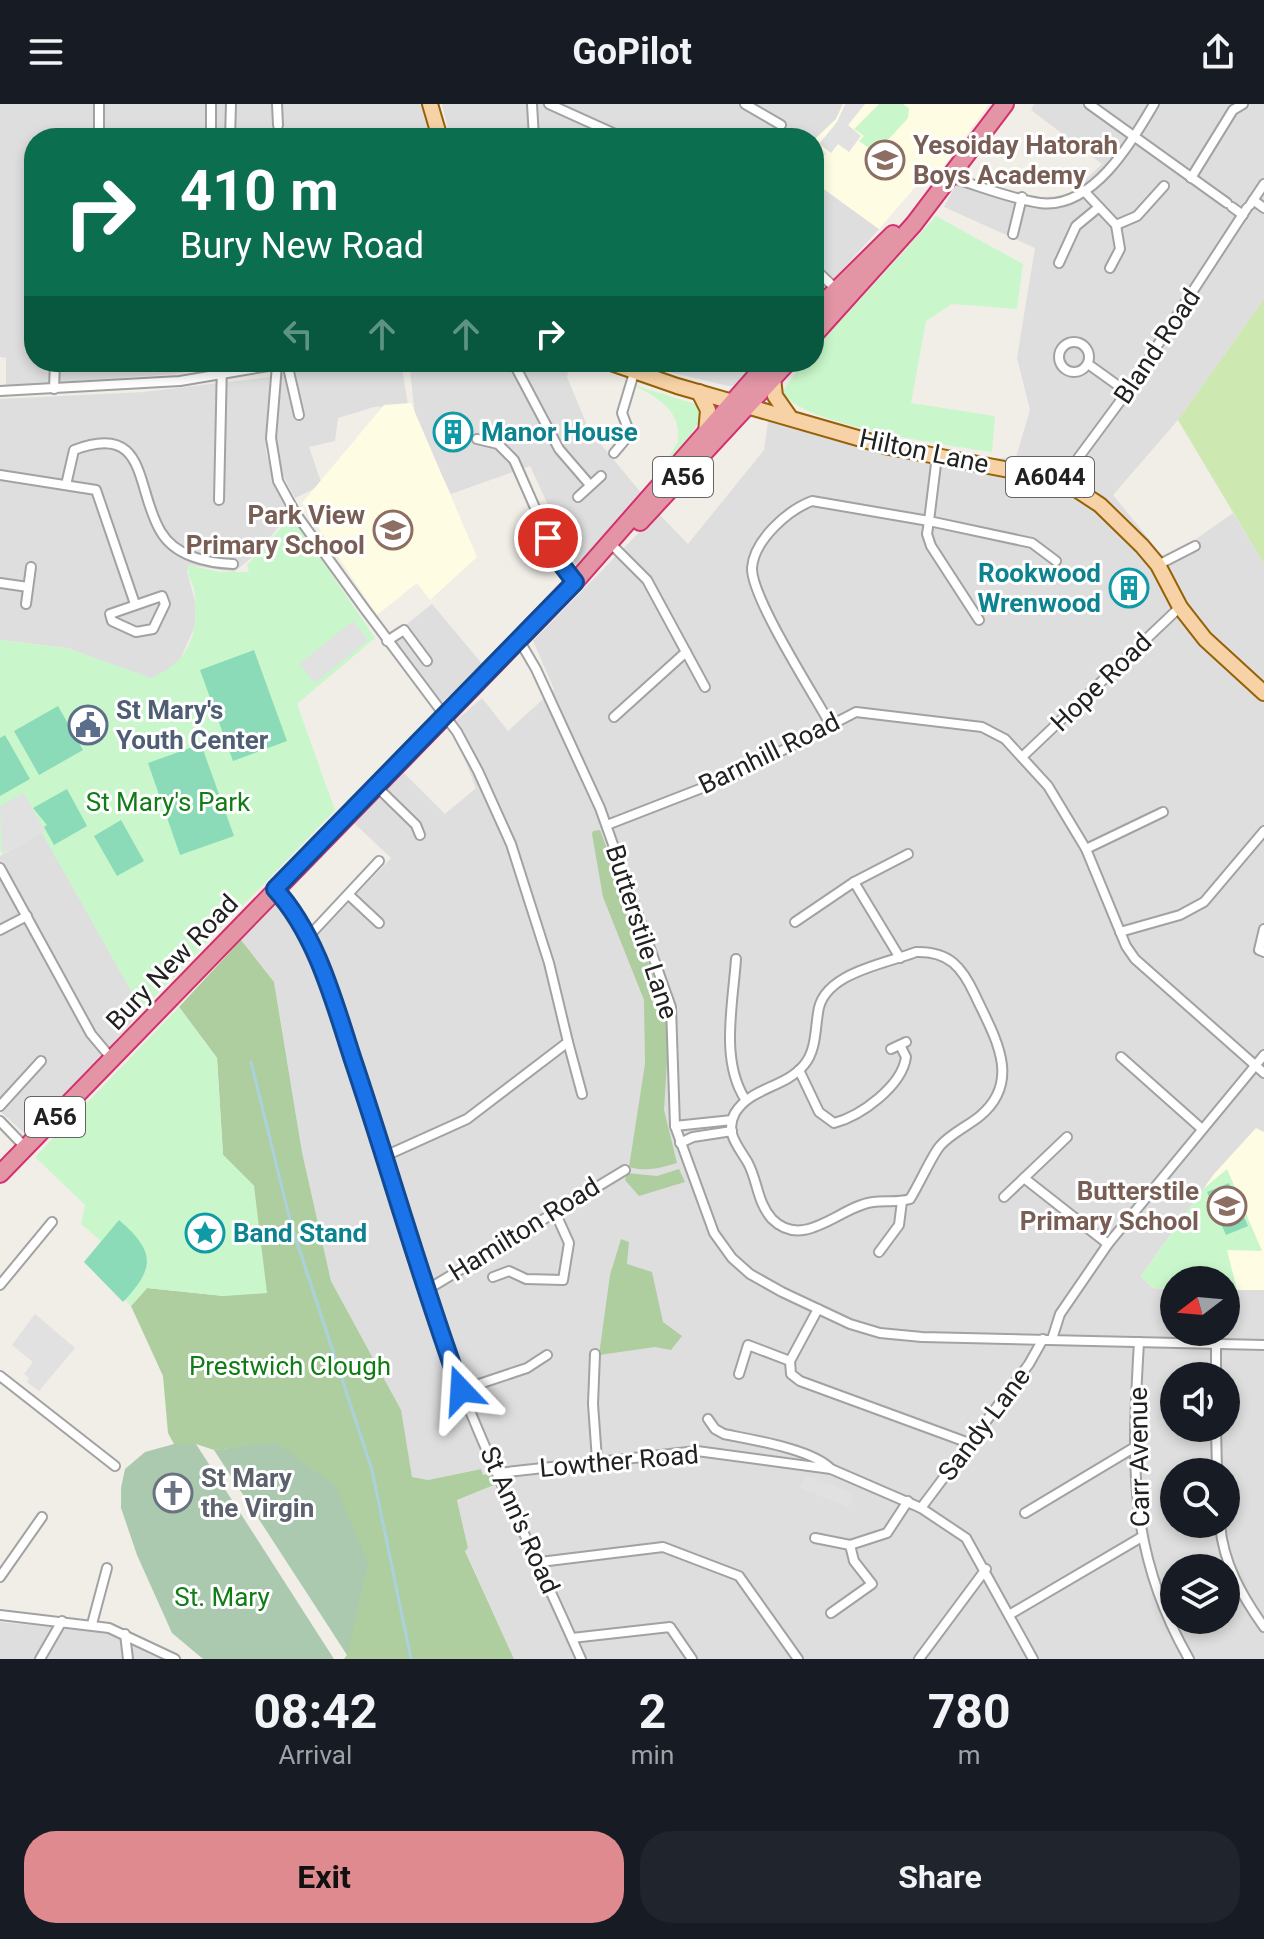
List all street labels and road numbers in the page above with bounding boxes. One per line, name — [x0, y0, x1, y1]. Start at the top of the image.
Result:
street label: Bland Road — [1108, 283, 1206, 409]
street label: Hilton Lane — [857, 423, 991, 479]
road number: A56 — [653, 457, 713, 497]
road number: A6044 — [1006, 457, 1094, 497]
street label: Hope Road — [1045, 627, 1157, 737]
street label: Barnhill Road — [694, 706, 844, 800]
street label: Butterstile Lane — [600, 841, 684, 1023]
street label: Bury New Road — [100, 888, 244, 1036]
road number: A56 — [25, 1097, 85, 1137]
street label: Hamilton Road — [443, 1171, 605, 1287]
street label: Sandy Lane — [932, 1362, 1036, 1486]
street label: Carr Avenue — [1123, 1387, 1155, 1527]
street label: Lowther Road — [538, 1439, 700, 1483]
street label: St Ann's Road — [474, 1442, 566, 1598]

